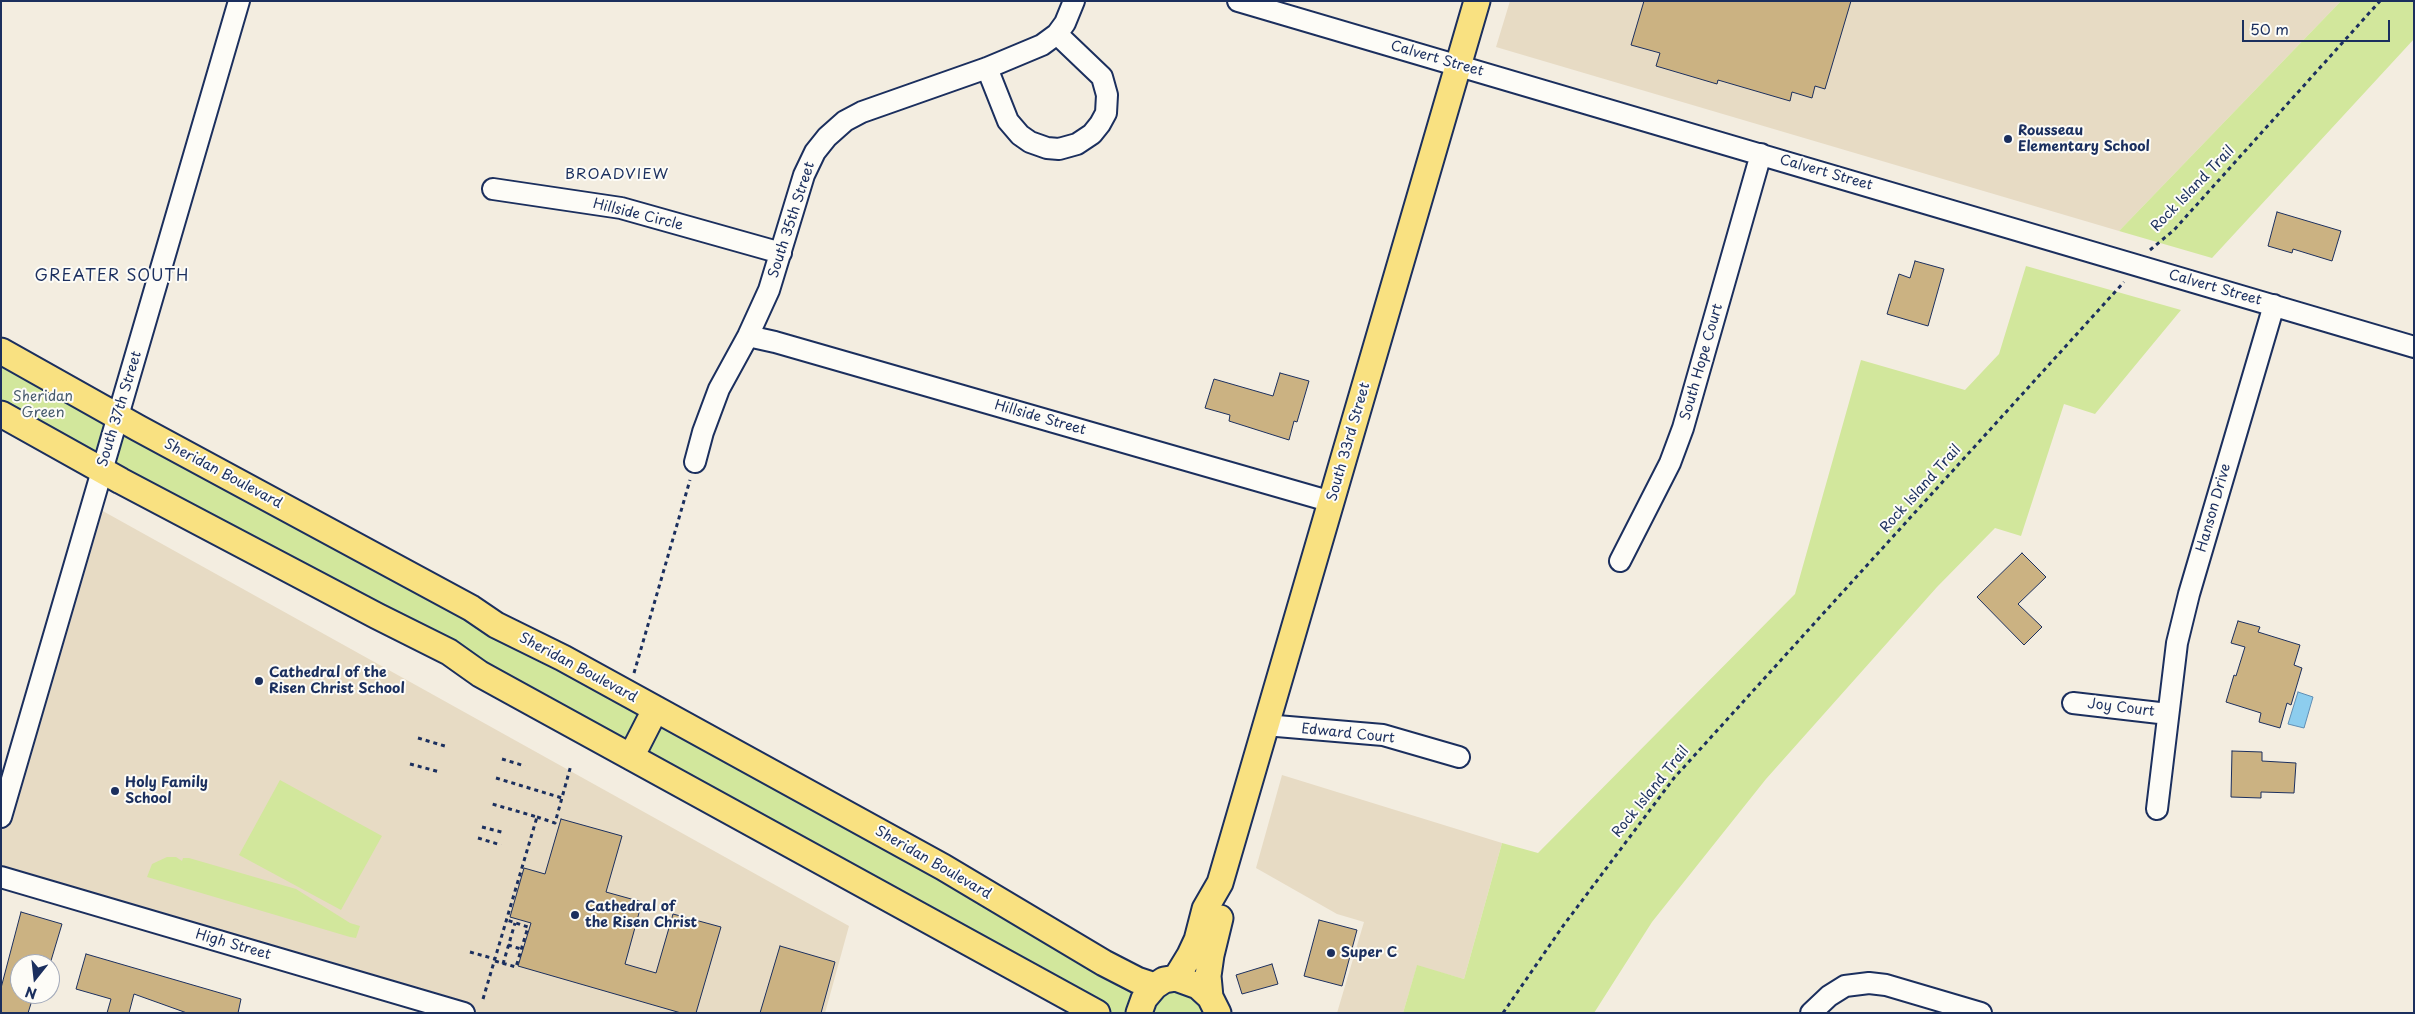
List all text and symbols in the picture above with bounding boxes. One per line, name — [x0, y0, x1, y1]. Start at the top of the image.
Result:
scale bar — [2245, 10, 2392, 42]
text: 50 m — [2250, 17, 2289, 40]
street label: Calvert Street — [1389, 38, 1485, 80]
place label: Rousseau Elementary School — [2018, 123, 2150, 156]
marker: Rousseau Elementary School — [2002, 133, 2014, 145]
street label: Rock Island Trail — [2148, 143, 2238, 235]
street label: Calvert Street — [1778, 152, 1874, 194]
street label: South 35th Street — [765, 160, 819, 280]
district label: BROADVIEW — [564, 166, 670, 184]
street label: Hillside Circle — [591, 196, 685, 234]
district label: GREATER SOUTH — [33, 267, 191, 287]
street label: Calvert Street — [2167, 267, 2263, 309]
street label: South Hope Court — [1677, 302, 1727, 422]
street label: South 37th Street — [94, 349, 146, 469]
street label: South 33rd Street — [1324, 381, 1374, 503]
park label: Sheridan Green — [13, 389, 73, 422]
street label: Hillside Street — [992, 397, 1088, 439]
street label: Sheridan Boulevard — [161, 436, 285, 512]
street label: Rock Island Trail — [1877, 442, 1965, 536]
street label: Hanson Drive — [2193, 462, 2235, 554]
street label: Sheridan Boulevard — [516, 630, 640, 706]
place label: Cathedral of the Risen Christ School — [269, 665, 405, 698]
marker: Cathedral of the Risen Christ School — [253, 675, 265, 687]
street label: Joy Court — [2086, 696, 2156, 720]
street label: Edward Court — [1301, 721, 1395, 747]
street label: Rock Island Trail — [1609, 743, 1693, 841]
place label: Holy Family School — [125, 775, 208, 808]
marker: Holy Family School — [109, 785, 121, 797]
street label: Sheridan Boulevard — [872, 823, 994, 903]
place label: Cathedral of the Risen Christ — [585, 899, 697, 932]
marker: Cathedral of the Risen Christ — [569, 909, 581, 921]
street label: High Street — [193, 926, 273, 964]
place label: Super C — [1341, 945, 1397, 961]
marker: Super C — [1325, 947, 1337, 959]
north arrow — [10, 954, 60, 1004]
text: N — [23, 981, 39, 1005]

